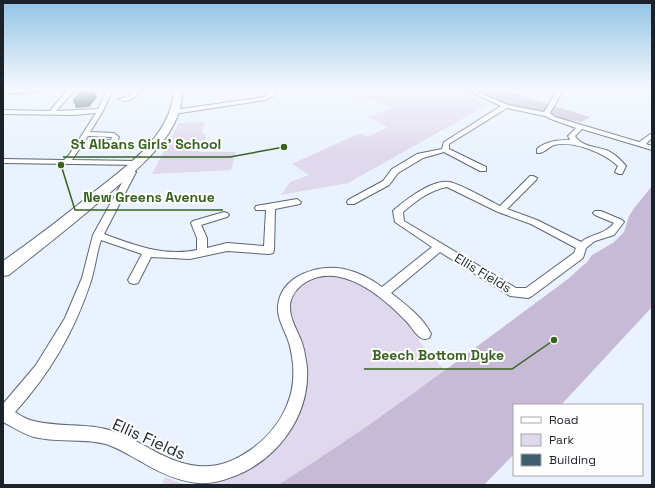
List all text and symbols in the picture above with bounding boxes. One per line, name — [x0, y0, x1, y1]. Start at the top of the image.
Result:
callout: St Albans Girls' School — [63, 131, 230, 157]
text: St Albans Girls' School — [71, 135, 221, 153]
callout: New Greens Avenue — [75, 184, 223, 210]
text: New Greens Avenue — [83, 188, 215, 206]
street label: Ellis Fields — [451, 249, 515, 297]
callout: Beech Bottom Dyke — [364, 343, 512, 369]
text: Beech Bottom Dyke — [372, 346, 504, 364]
legend — [513, 404, 643, 476]
text: Road — [549, 412, 578, 428]
street label: Ellis Fields — [109, 414, 189, 464]
text: Park — [549, 432, 574, 448]
text: Building — [549, 452, 596, 468]

